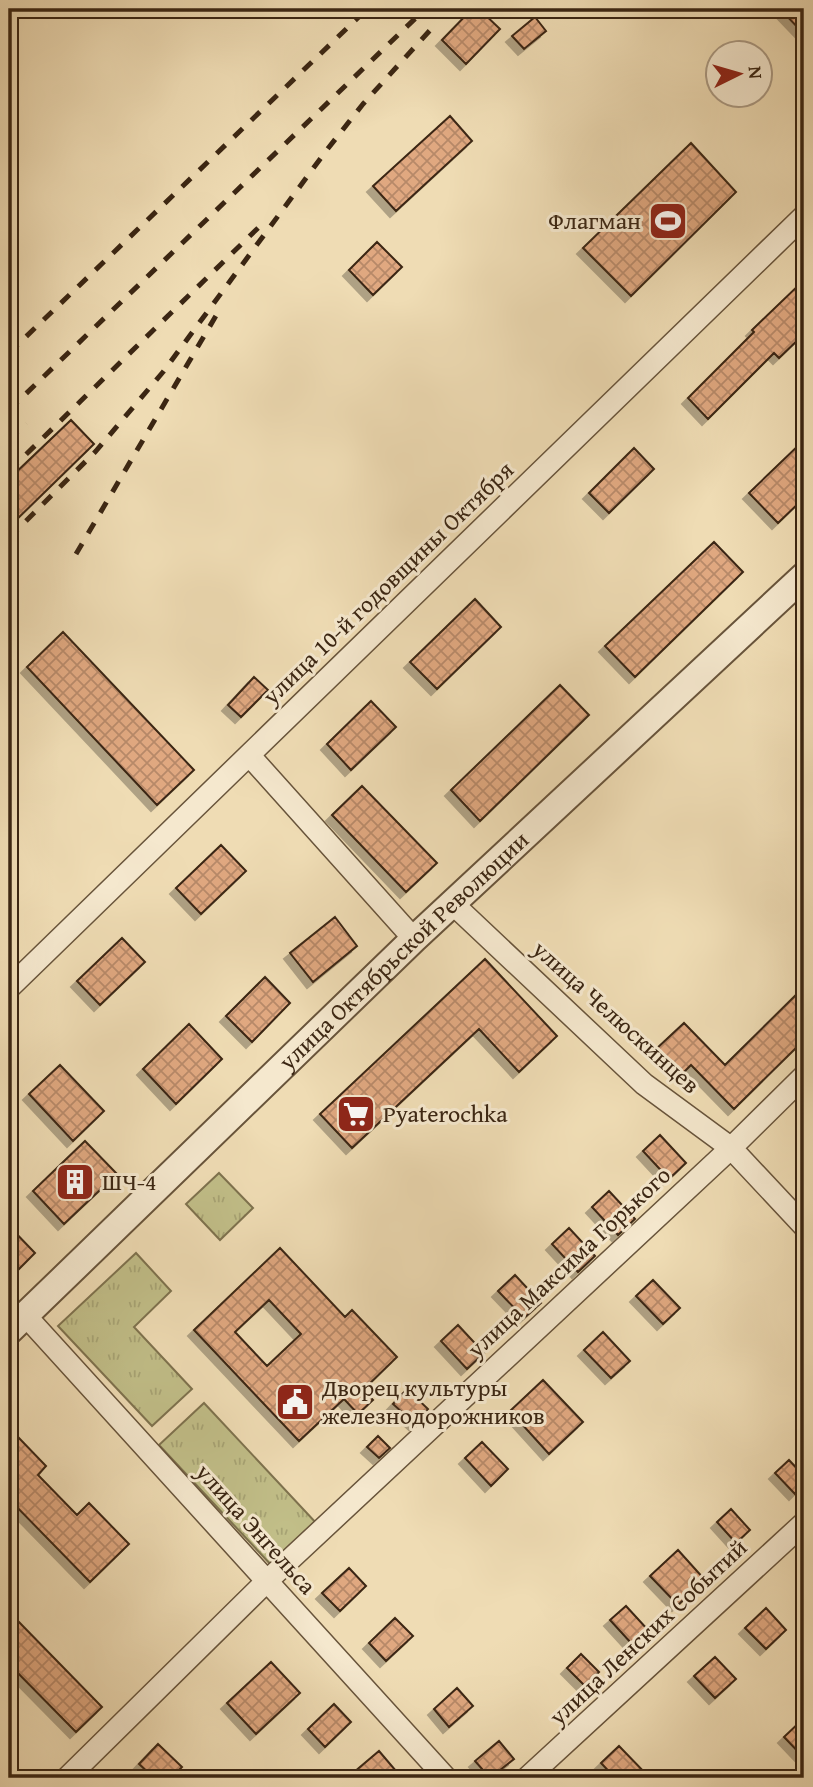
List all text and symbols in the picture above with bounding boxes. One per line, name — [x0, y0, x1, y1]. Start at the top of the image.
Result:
north arrow — [704, 38, 774, 108]
text: N — [741, 65, 770, 80]
sports icon: Флагман — [647, 200, 689, 242]
place label: Флагман — [548, 203, 641, 238]
street label: улица 10-й годовщины Октября — [253, 453, 521, 713]
street label: улица Октябрьской Революции — [270, 823, 536, 1079]
street label: улица Челюскинцев — [524, 931, 708, 1101]
supermarket icon: Pyaterochka — [335, 1093, 377, 1135]
place label: Pyaterochka — [383, 1096, 508, 1131]
street label: улица Максима Горького — [458, 1158, 678, 1366]
building icon: ШЧ-4 — [54, 1161, 96, 1203]
place label: ШЧ-4 — [102, 1164, 157, 1199]
place label: Дворец культуры железнодорожников — [321, 1370, 545, 1433]
public building icon: Дворец культуры железнодорожников — [274, 1381, 316, 1423]
street label: улица Энгельса — [187, 1455, 325, 1602]
street label: улица Ленских Событий — [540, 1530, 755, 1734]

